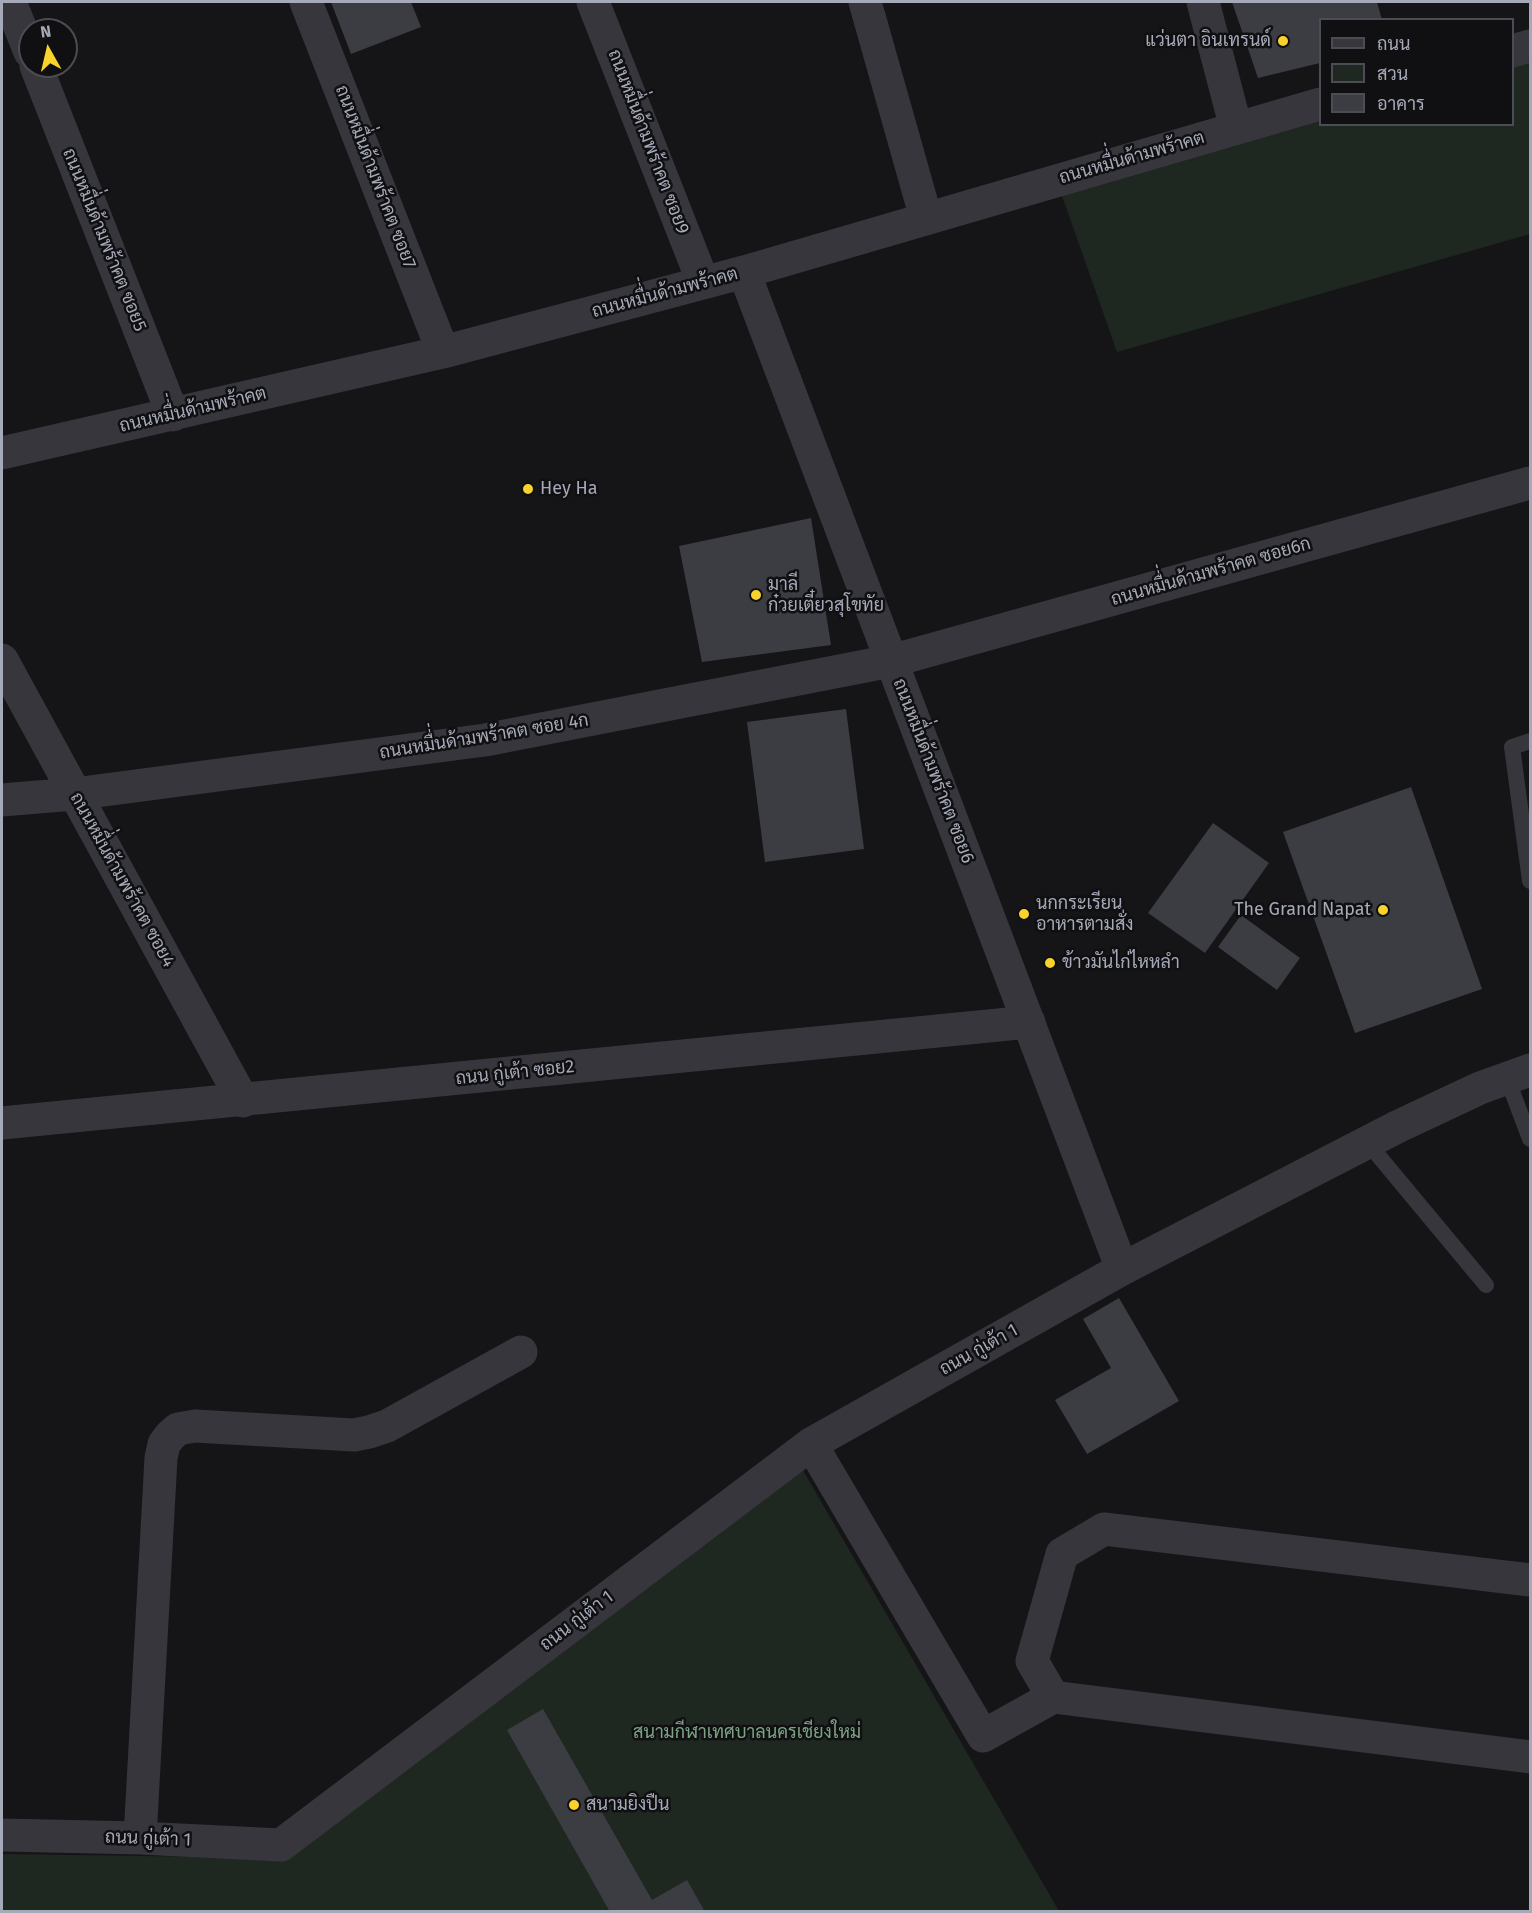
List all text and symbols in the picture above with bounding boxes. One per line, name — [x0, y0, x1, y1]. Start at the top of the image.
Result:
north arrow — [18, 18, 78, 78]
legend — [1319, 18, 1514, 126]
text: N — [39, 22, 52, 42]
place label: แว่นตา อินเทรนด์ — [1145, 30, 1271, 52]
text: ถนน — [1377, 33, 1410, 55]
marker: แว่นตา อินเทรนด์ — [1276, 34, 1290, 48]
street label: ถนนหมื่่นด้ามพร้าคต ซอย9 — [603, 47, 693, 237]
text: สวน — [1377, 63, 1408, 85]
street label: ถนนหมื่่นด้ามพร้าคต ซอย7 — [330, 82, 420, 272]
text: อาคาร — [1377, 93, 1425, 115]
street label: ถนนหมื่่นด้ามพร้าคต — [1057, 127, 1207, 189]
street label: ถนนหมื่่นด้ามพร้าคต ซอย5 — [57, 145, 151, 335]
street label: ถนนหมื่่นด้ามพร้าคต — [590, 263, 740, 323]
street label: ถนนหมื่่นด้ามพร้าคต — [118, 383, 268, 437]
place label: Hey Ha — [540, 478, 598, 500]
marker: Hey Ha — [521, 482, 535, 496]
street label: ถนนหมื่่นด้ามพร้าคต ซอย6ก — [1109, 533, 1313, 611]
place label: มาลี ก๋วยเตี๋ยวสุโขทัย — [768, 574, 884, 616]
marker: มาลี ก๋วยเตี๋ยวสุโขทัย — [749, 588, 763, 602]
street label: ถนนหมื่่นด้ามพร้าคต ซอย6 — [888, 676, 978, 866]
street label: ถนนหมื่่นด้ามพร้าคต ซอย 4ก — [378, 710, 590, 764]
street label: ถนนหมื่่นด้ามพร้าคต ซอย4 — [65, 789, 179, 971]
place label: นกกระเรียน อาหารตามสั่ง — [1036, 893, 1134, 936]
place label: The Grand Napat — [1234, 899, 1371, 921]
marker: The Grand Napat — [1376, 903, 1390, 917]
marker: นกกระเรียน อาหารตามสั่ง — [1017, 907, 1031, 921]
place label: ข้าวมันไก่ไหหลำ — [1062, 952, 1180, 974]
marker: ข้าวมันไก่ไหหลำ — [1043, 956, 1057, 970]
street label: ถนน กู่เต้า ซอย2 — [455, 1056, 575, 1090]
street label: ถนน กู่เต้า 1 — [936, 1320, 1022, 1380]
street label: ถนน กู่เต้า 1 — [536, 1586, 618, 1656]
park label: สนามกีฬาเทศบาลนครเชียงใหม่ — [633, 1722, 861, 1744]
place label: สนามยิงปืน — [586, 1794, 669, 1816]
marker: สนามยิงปืน — [567, 1798, 581, 1812]
street label: ถนน กู่เต้า 1 — [104, 1827, 192, 1851]

